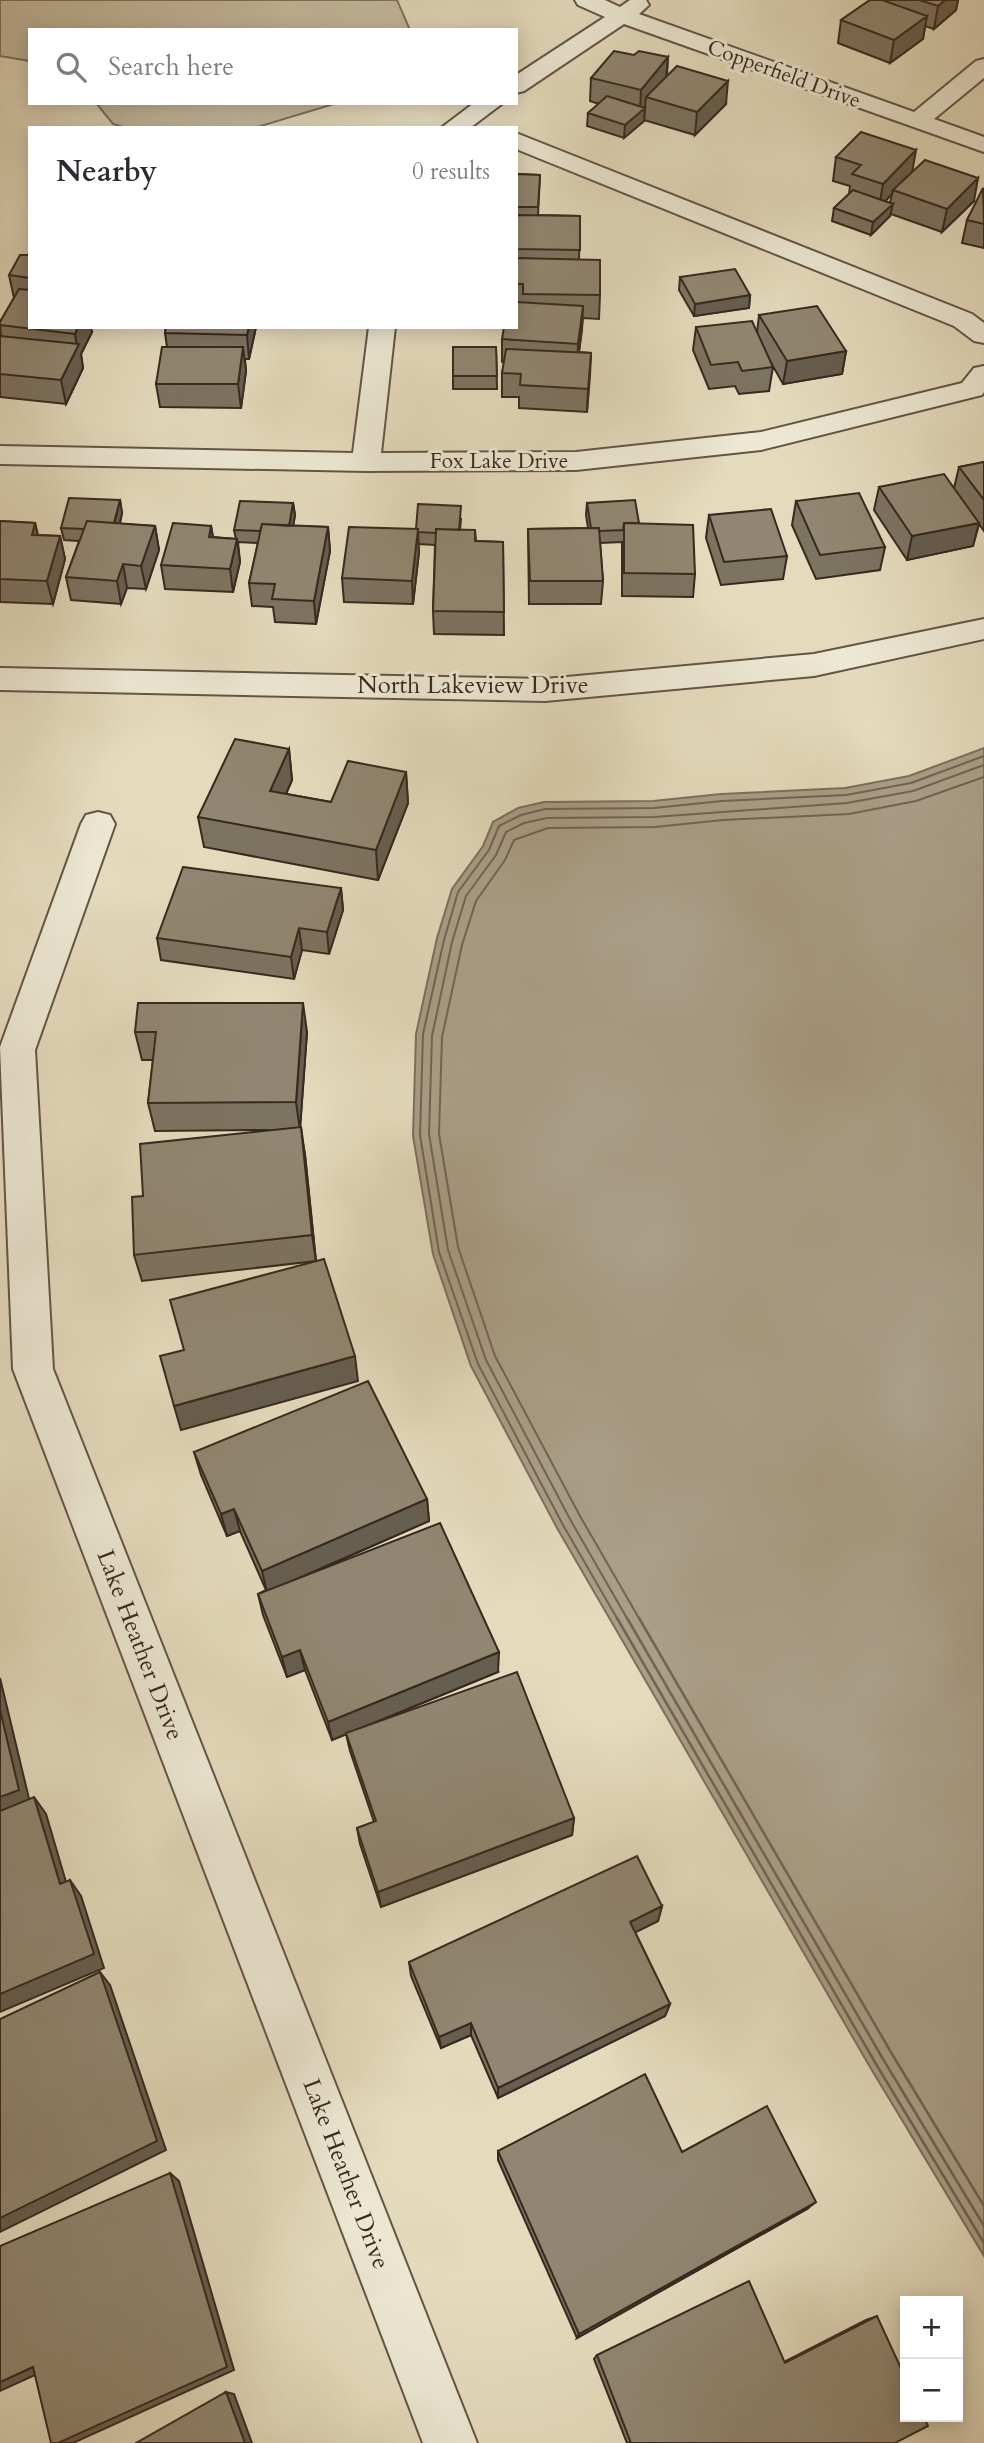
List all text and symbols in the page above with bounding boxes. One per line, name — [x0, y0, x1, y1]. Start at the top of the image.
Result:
search box — [28, 28, 518, 105]
street label: Copperfield Drive — [703, 33, 865, 115]
icon: search — [52, 48, 90, 86]
text: Search here — [108, 49, 234, 84]
text: Nearby — [56, 151, 157, 192]
text: 0 results — [412, 156, 490, 187]
street label: Fox Lake Drive — [430, 447, 568, 476]
street label: North Lakeview Drive — [357, 669, 589, 702]
street label: Lake Heather Drive — [89, 1545, 191, 1745]
street label: Lake Heather Drive — [295, 2074, 397, 2274]
map controls — [900, 2296, 963, 2422]
button: + — [900, 2296, 963, 2359]
button: − — [900, 2359, 963, 2422]

